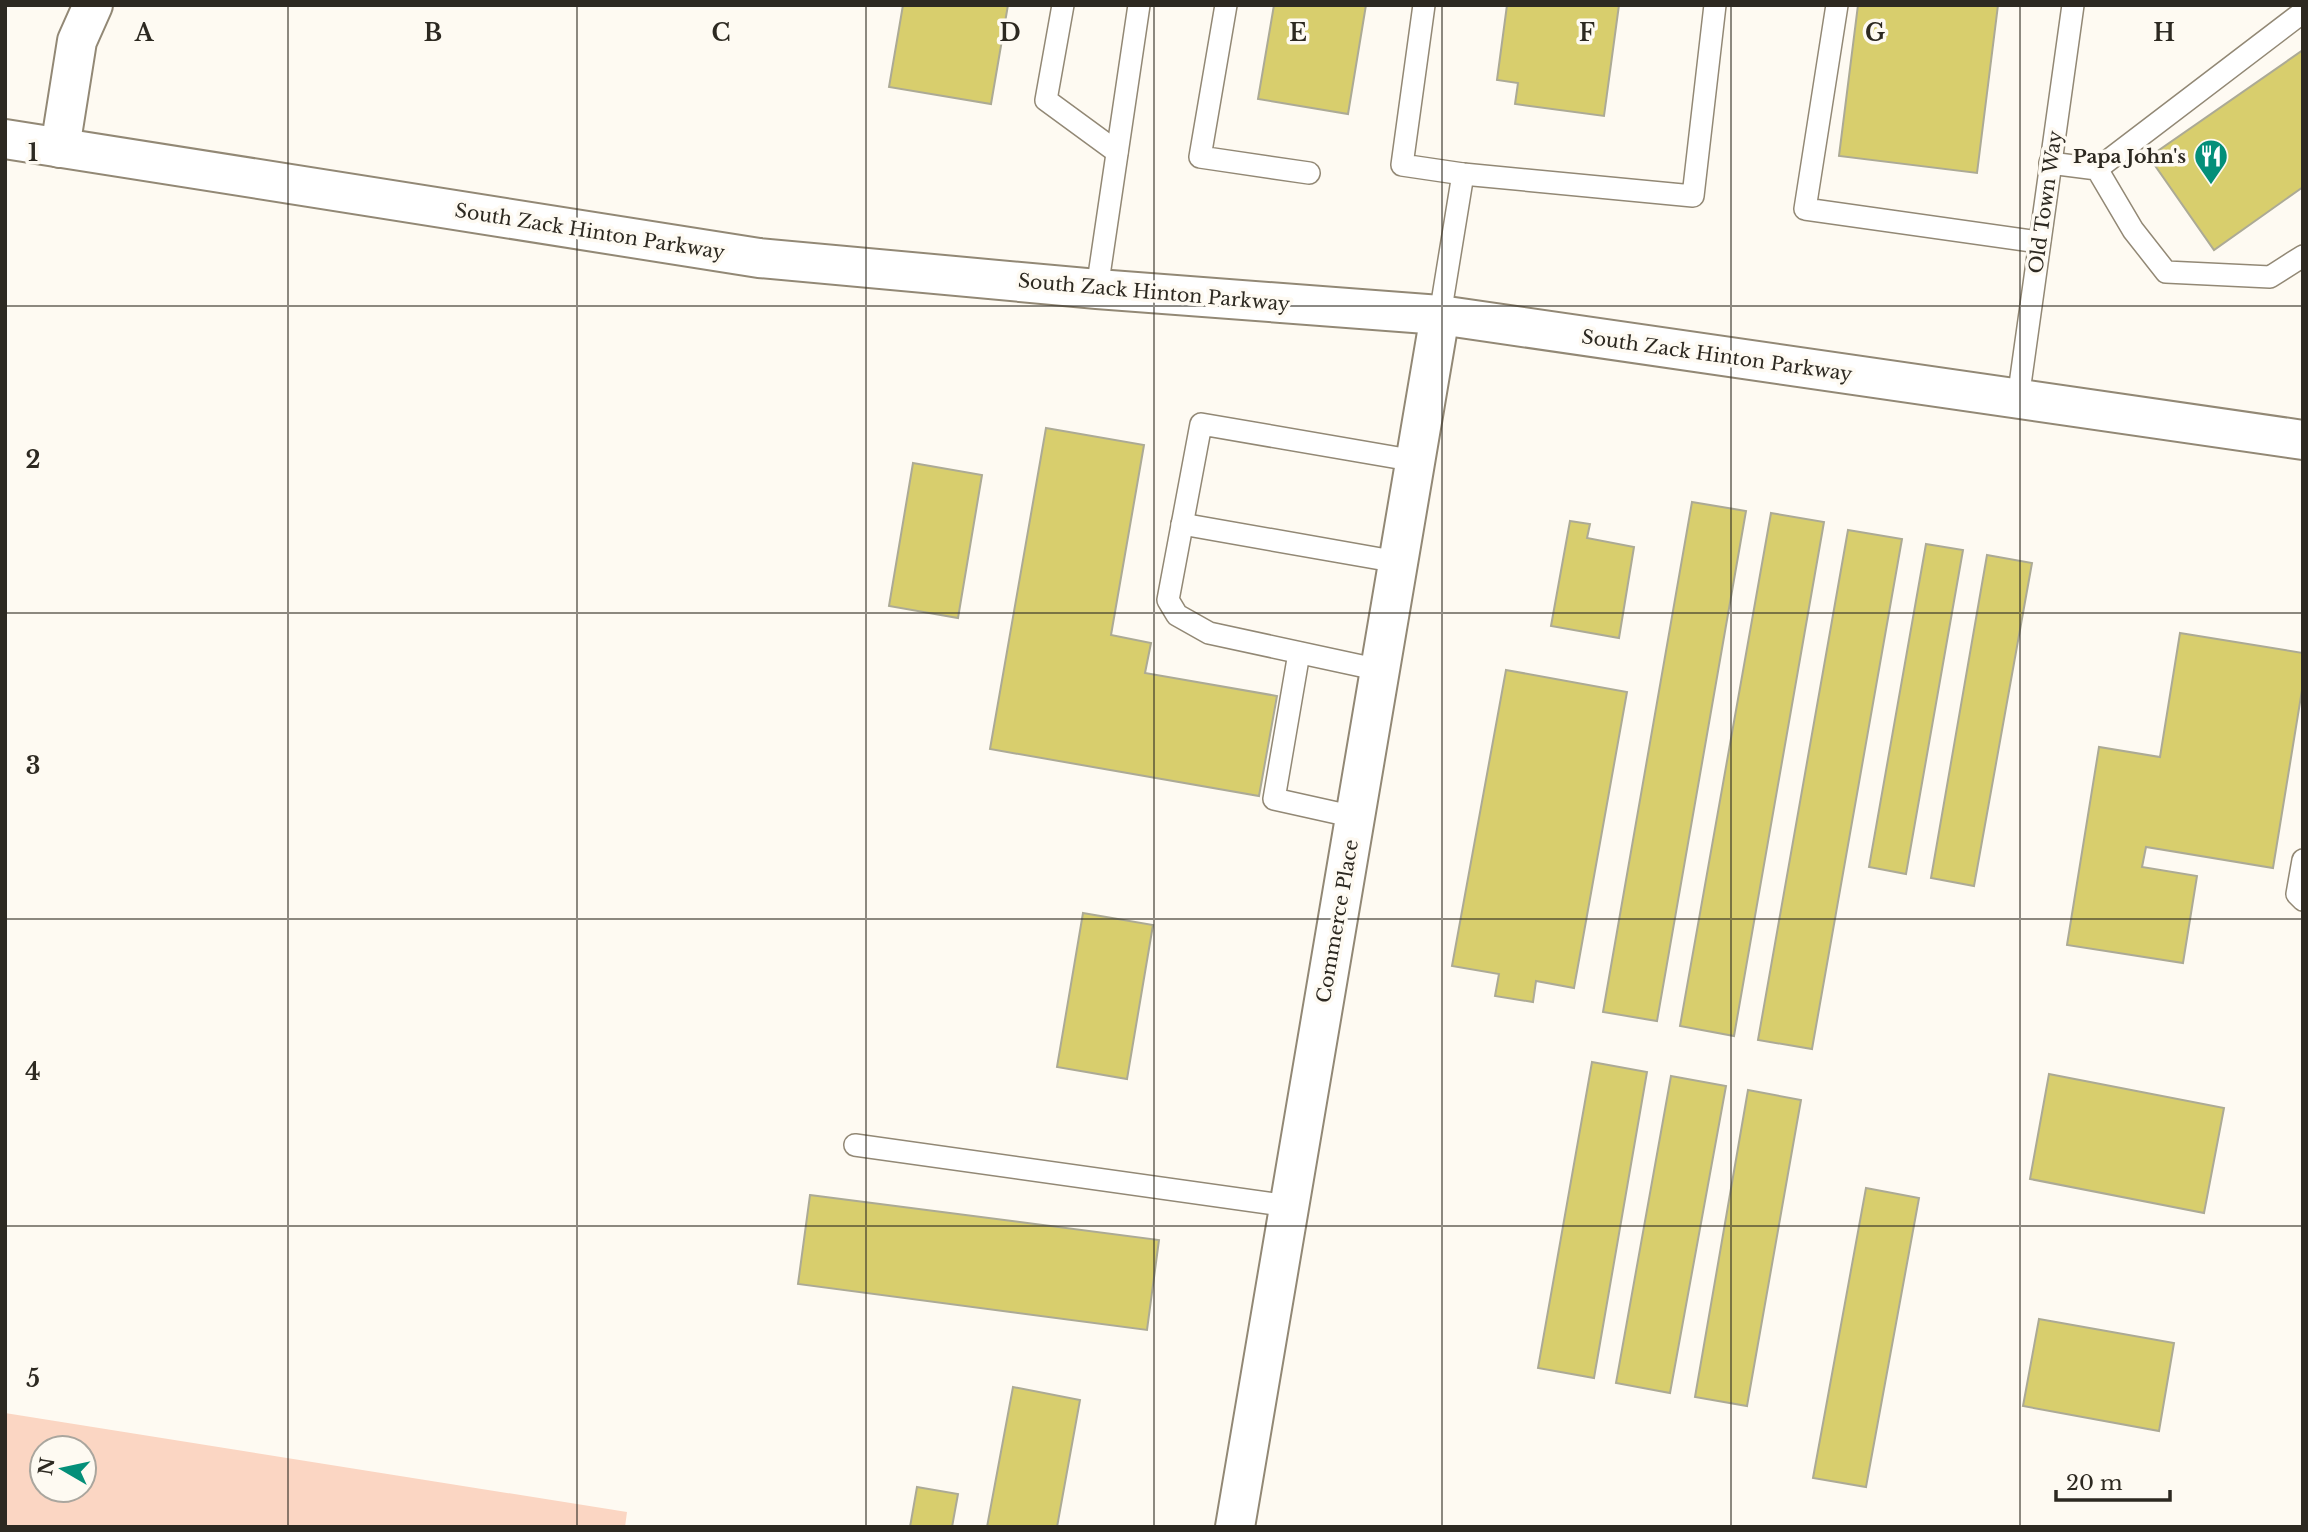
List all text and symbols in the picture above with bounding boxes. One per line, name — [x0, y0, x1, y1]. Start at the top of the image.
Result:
text: A — [134, 19, 155, 47]
text: B — [424, 19, 442, 47]
text: C — [712, 19, 730, 47]
text: D — [999, 19, 1021, 47]
text: E — [1289, 19, 1307, 47]
text: F — [1579, 19, 1595, 47]
text: G — [1865, 19, 1885, 47]
text: H — [2153, 19, 2175, 47]
street label: Old Town Way — [2024, 129, 2067, 275]
restaurant icon: Papa John's — [2192, 137, 2230, 186]
text: 1 — [28, 139, 38, 167]
place label: Papa John's — [2073, 145, 2186, 168]
street label: South Zack Hinton Parkway — [453, 199, 727, 264]
street label: South Zack Hinton Parkway — [1017, 269, 1291, 316]
street label: South Zack Hinton Parkway — [1580, 325, 1854, 386]
text: 2 — [26, 446, 40, 474]
text: 3 — [26, 752, 40, 780]
street label: Commerce Place — [1312, 838, 1363, 1005]
text: 4 — [25, 1058, 41, 1086]
text: 5 — [26, 1365, 40, 1393]
north arrow — [28, 1434, 98, 1504]
text: N — [34, 1456, 59, 1477]
scale bar — [2056, 1458, 2170, 1502]
text: 20 m — [2066, 1470, 2123, 1496]

